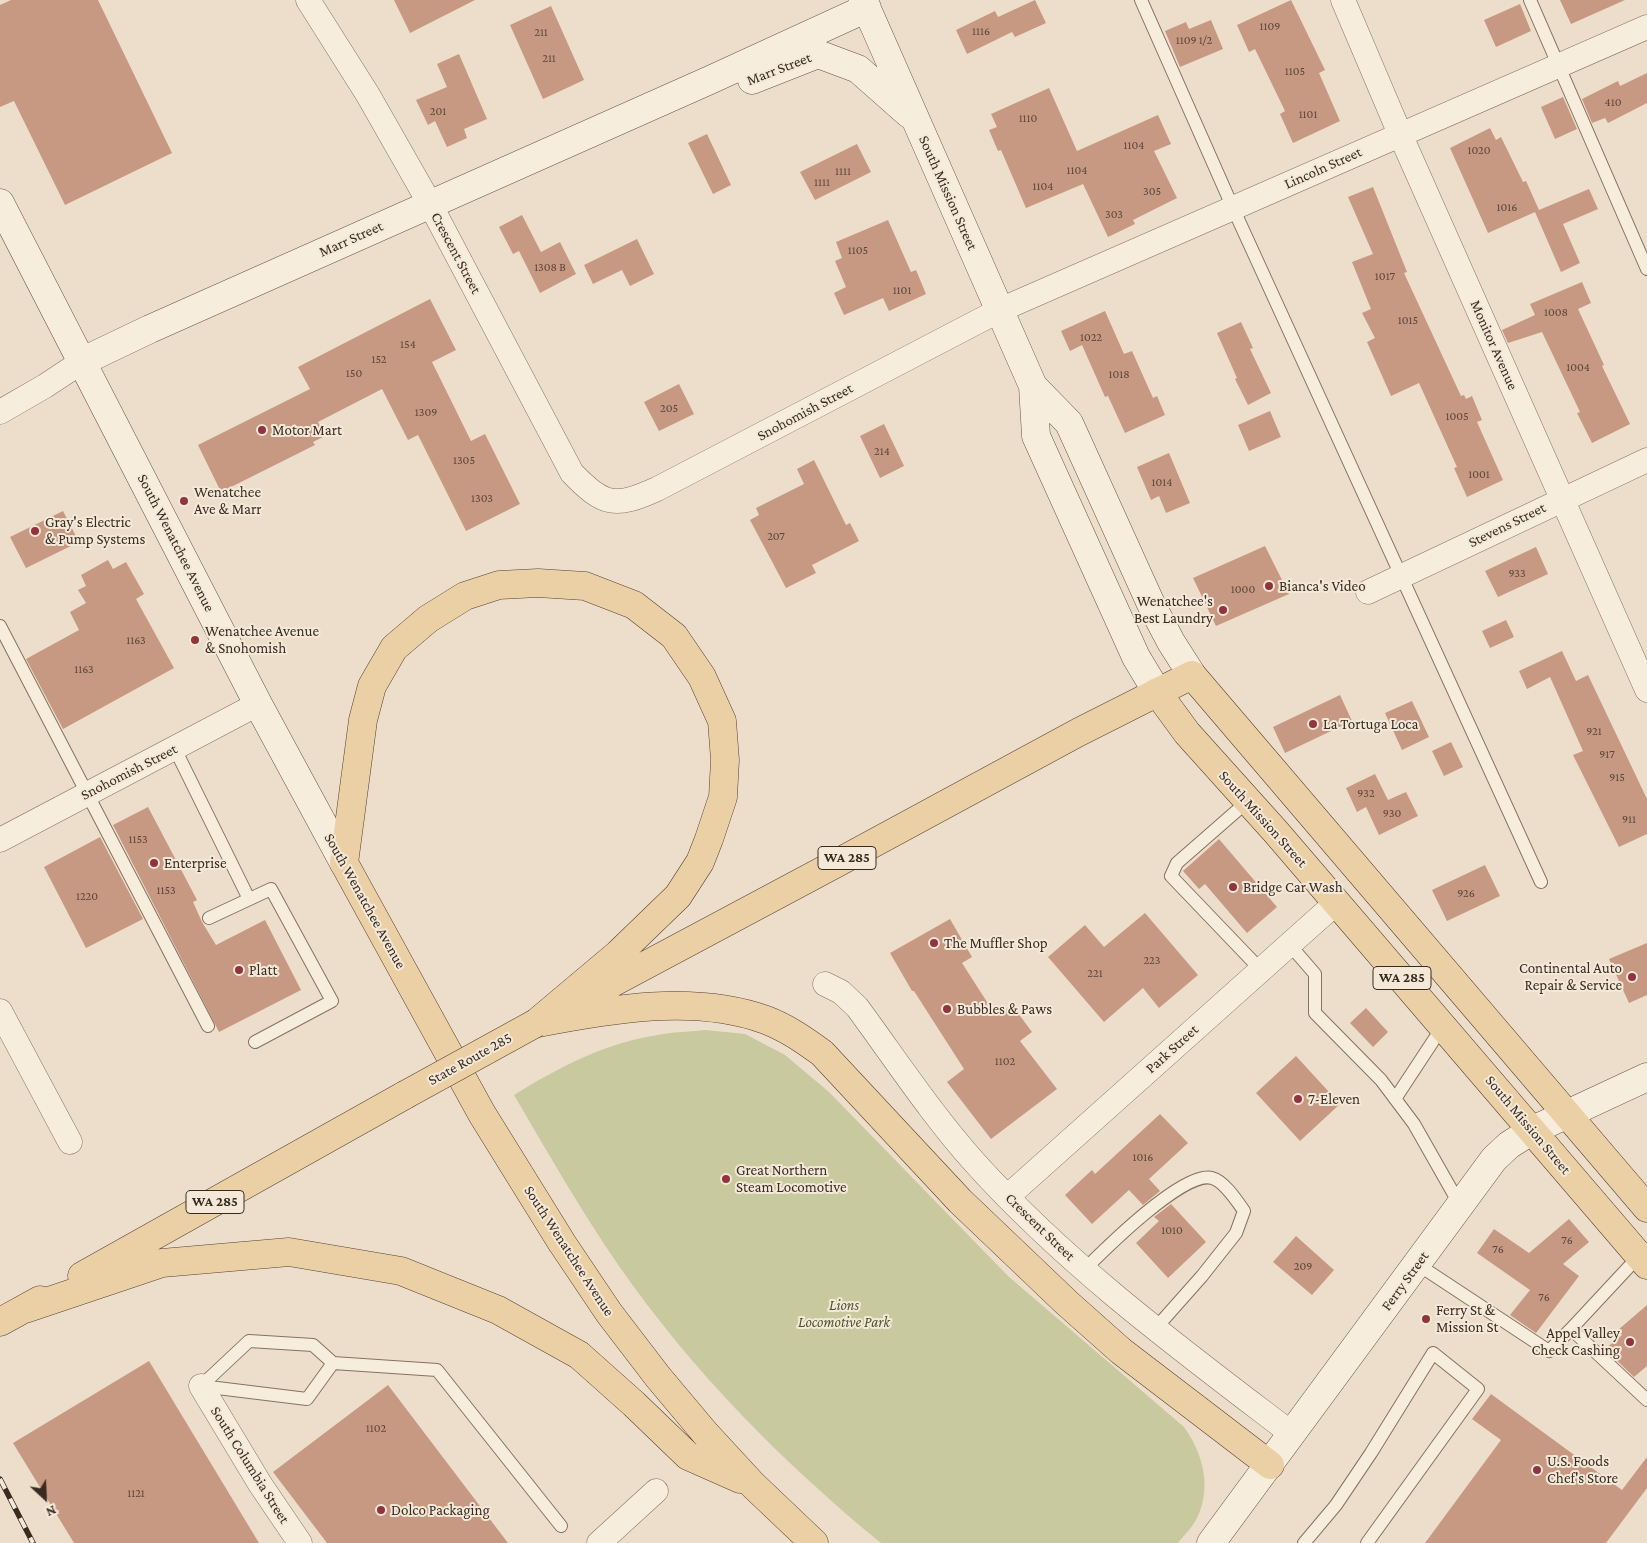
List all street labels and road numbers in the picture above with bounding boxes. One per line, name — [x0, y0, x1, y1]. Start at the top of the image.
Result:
street label: Marr Street — [744, 48, 814, 90]
street label: South Mission Street — [915, 133, 981, 253]
street label: Lincoln Street — [1281, 143, 1365, 193]
street label: Crescent Street — [427, 209, 485, 297]
street label: Marr Street — [316, 217, 386, 261]
street label: Monitor Avenue — [1466, 297, 1522, 393]
street label: Snohomish Street — [754, 379, 856, 445]
street label: South Wenatchee Avenue — [133, 471, 219, 615]
street label: Stevens Street — [1465, 499, 1549, 551]
street label: Snohomish Street — [78, 740, 180, 804]
street label: South Mission Street — [1215, 767, 1311, 871]
street label: South Wenatchee Avenue — [320, 830, 410, 972]
road number: WA 285 — [818, 846, 876, 870]
road number: WA 285 — [1373, 966, 1431, 990]
street label: Park Street — [1142, 1021, 1202, 1077]
street label: State Route 285 — [425, 1029, 515, 1089]
street label: South Mission Street — [1481, 1072, 1575, 1178]
street label: South Wenatchee Avenue — [520, 1182, 618, 1320]
street label: Crescent Street — [1001, 1189, 1079, 1265]
road number: WA 285 — [186, 1190, 244, 1214]
street label: Ferry Street — [1377, 1248, 1433, 1314]
street label: South Columbia Street — [207, 1403, 293, 1527]

